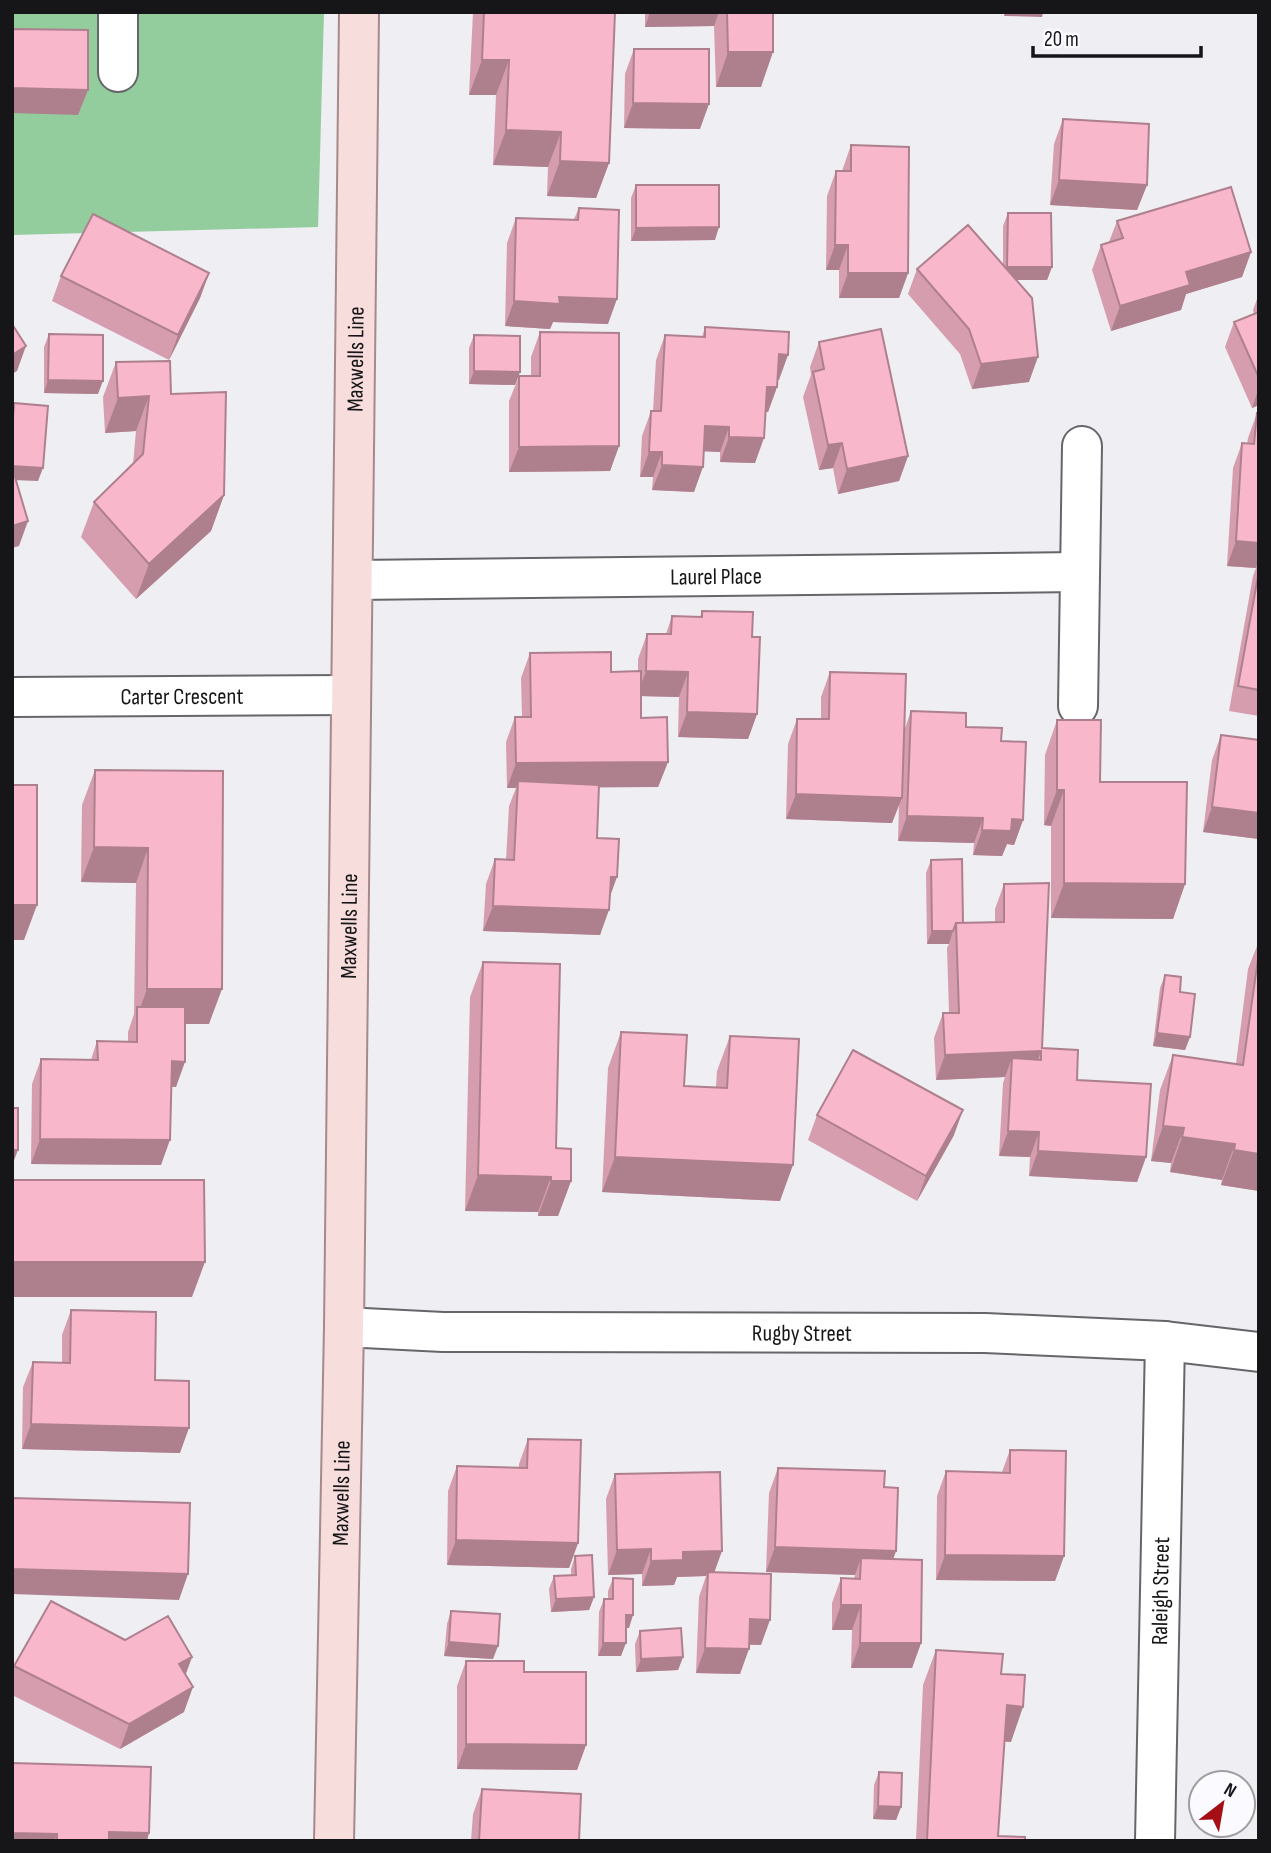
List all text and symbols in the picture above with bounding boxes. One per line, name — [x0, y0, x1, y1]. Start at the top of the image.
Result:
scale bar — [1033, 14, 1201, 58]
text: 20 m — [1044, 27, 1079, 52]
street label: Maxwells Line — [341, 306, 371, 412]
street label: Laurel Place — [670, 563, 762, 592]
street label: Carter Crescent — [120, 683, 244, 711]
street label: Maxwells Line — [335, 873, 364, 979]
street label: Rugby Street — [752, 1320, 852, 1348]
street label: Maxwells Line — [327, 1440, 357, 1546]
street label: Raleigh Street — [1146, 1537, 1176, 1645]
north arrow — [1187, 1769, 1257, 1839]
text: N — [1220, 1778, 1240, 1803]

